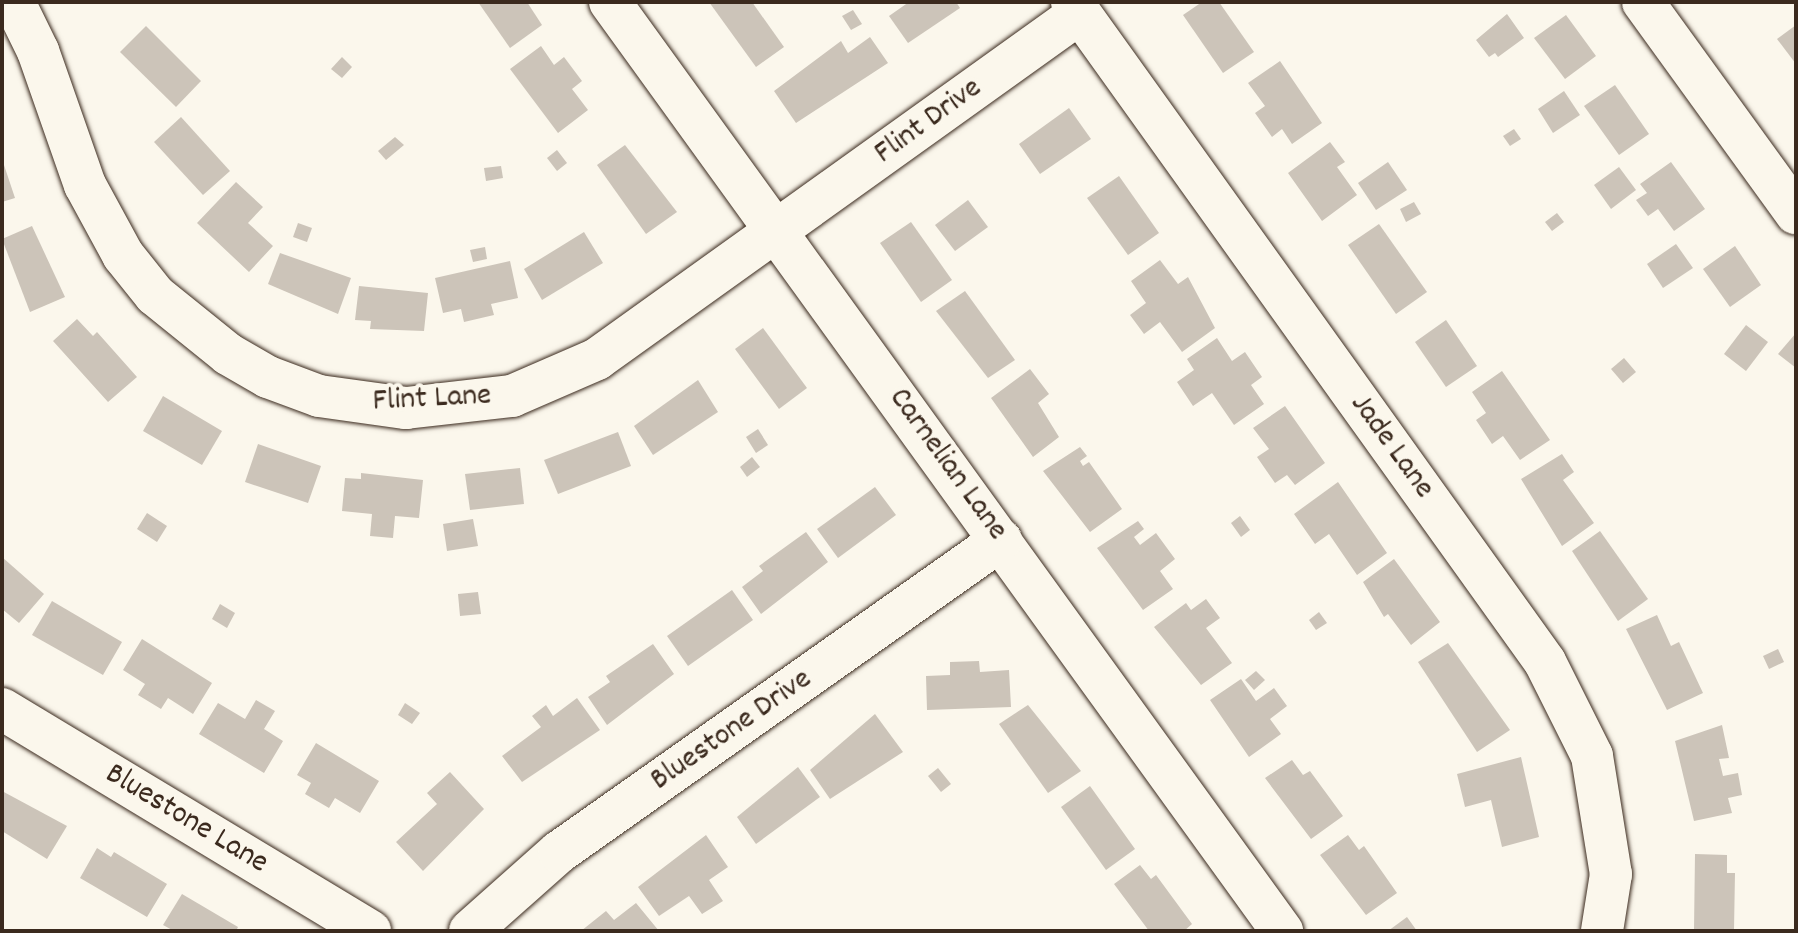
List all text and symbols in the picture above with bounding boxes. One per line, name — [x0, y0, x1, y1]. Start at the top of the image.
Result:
street label: Flint Drive — [868, 70, 990, 174]
street label: Flint Lane — [372, 378, 492, 422]
street label: Carnelian Lane — [879, 381, 1015, 549]
street label: Jade Lane — [1340, 387, 1442, 507]
street label: Bluestone Drive — [644, 661, 820, 801]
street label: Bluestone Lane — [98, 756, 274, 884]

